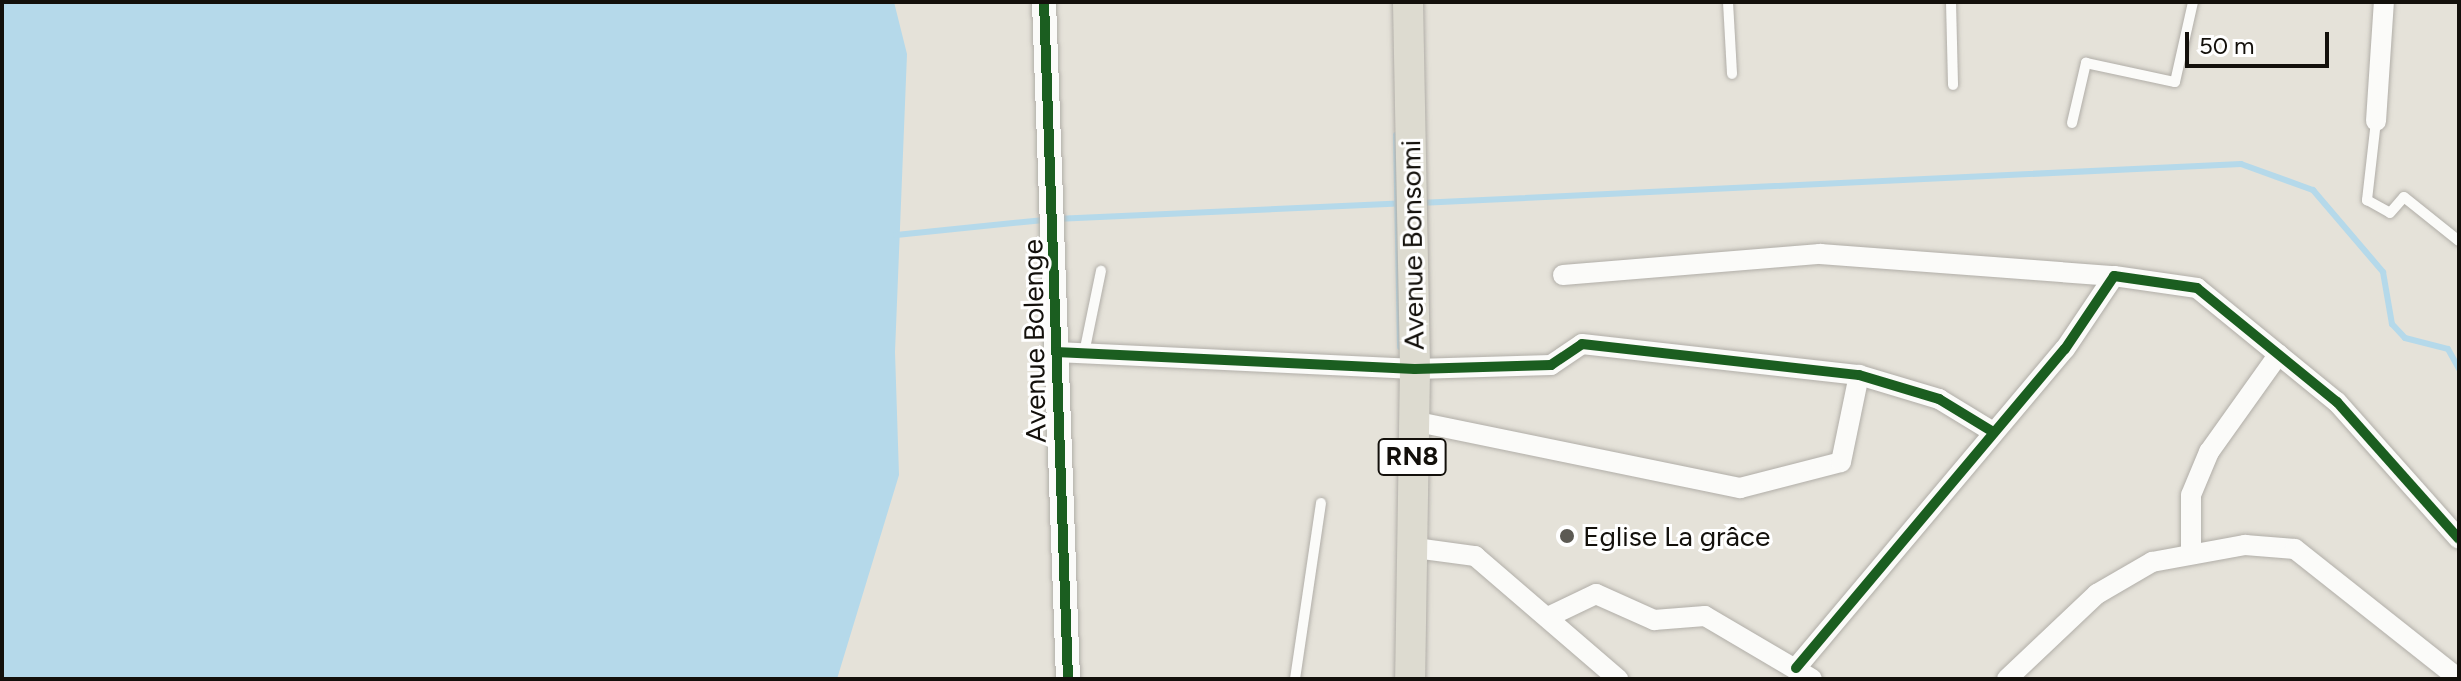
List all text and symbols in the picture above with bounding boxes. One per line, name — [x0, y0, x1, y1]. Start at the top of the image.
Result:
scale bar — [2189, 16, 2333, 66]
text: 50 m — [2199, 31, 2255, 60]
street label: Avenue Bonsomi — [1393, 140, 1431, 350]
street label: Avenue Bolenge — [1015, 239, 1053, 443]
road number: RN8 — [1376, 435, 1448, 479]
place label: Eglise La grâce — [1583, 519, 1770, 553]
marker: Eglise La grâce — [1558, 527, 1576, 545]

